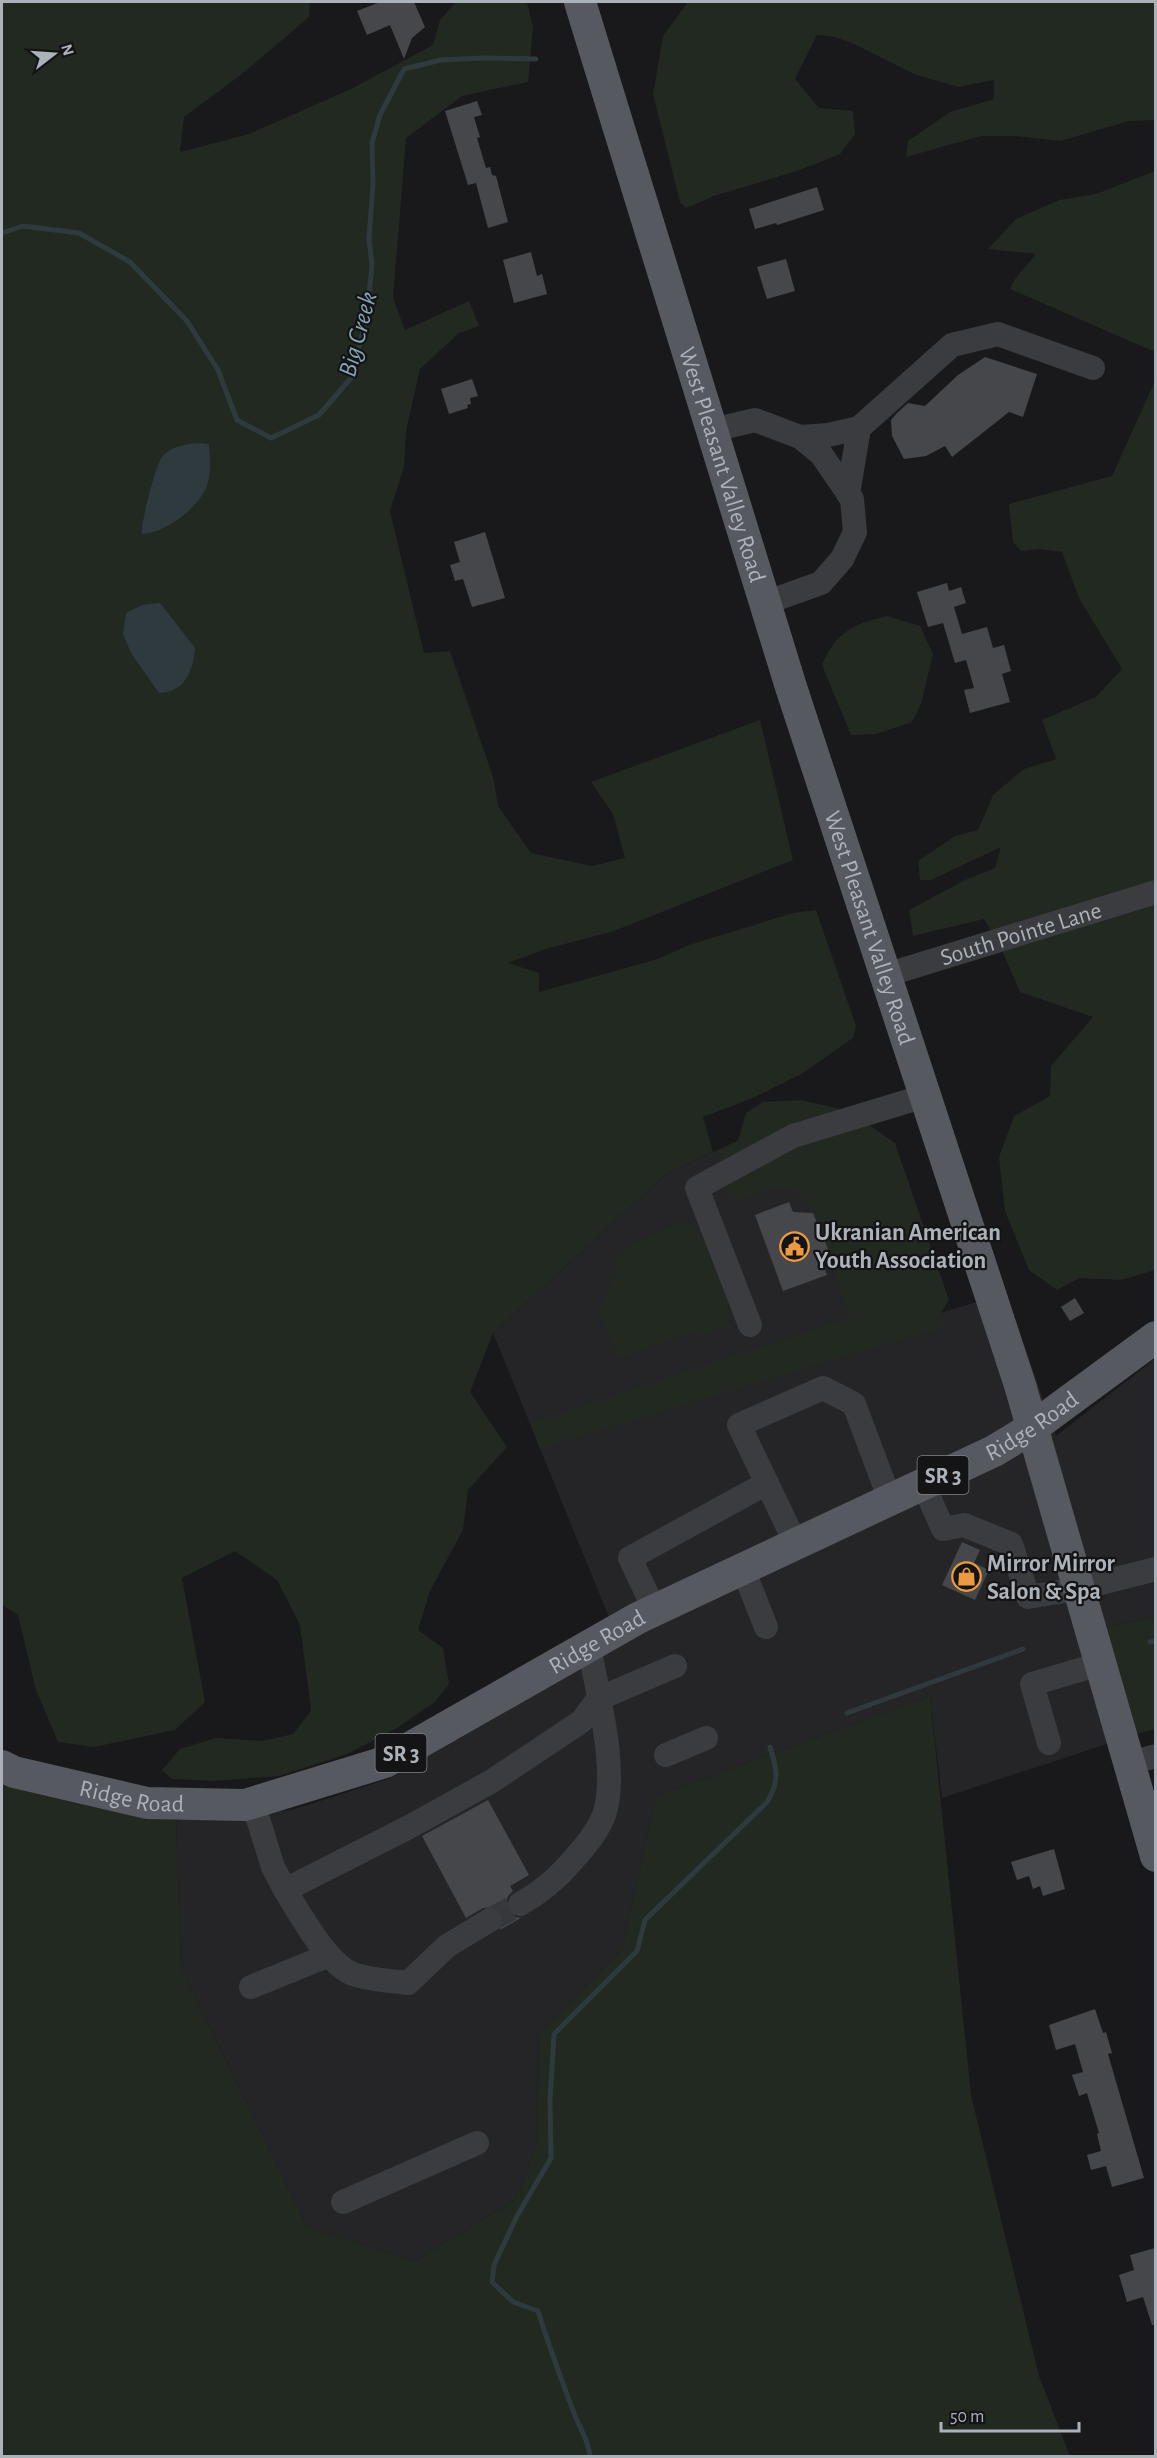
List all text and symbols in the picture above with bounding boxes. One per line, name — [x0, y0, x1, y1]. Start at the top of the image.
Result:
north arrow — [24, 24, 84, 84]
text: N — [58, 42, 77, 58]
water label: Big Creek — [334, 289, 382, 380]
street label: West Pleasant Valley Road — [674, 344, 769, 585]
street label: West Pleasant Valley Road — [819, 808, 919, 1048]
street label: South Pointe Lane — [938, 898, 1104, 971]
place label: Ukranian American Youth Association — [815, 1221, 1001, 1273]
public building icon: Ukranian American Youth Association — [778, 1230, 810, 1262]
street label: Ridge Road — [982, 1387, 1083, 1466]
road number: SR 3 — [918, 1456, 968, 1494]
place label: Mirror Mirror Salon & Spa — [987, 1552, 1116, 1604]
shop icon: Mirror Mirror Salon & Spa — [950, 1561, 982, 1593]
street label: Ridge Road — [545, 1606, 649, 1679]
road number: SR 3 — [376, 1734, 426, 1772]
street label: Ridge Road — [77, 1777, 184, 1817]
scale bar — [941, 2395, 1079, 2433]
text: 50 m — [950, 2408, 984, 2426]

